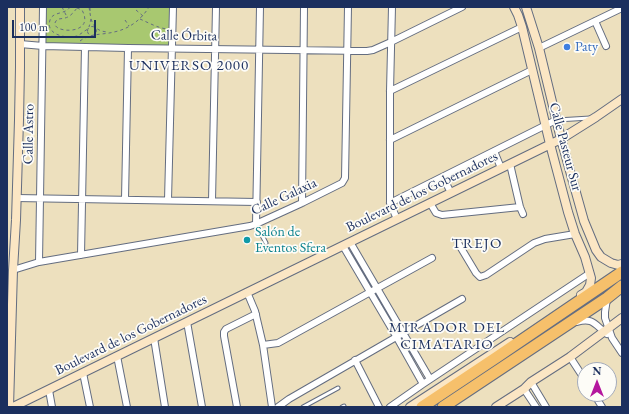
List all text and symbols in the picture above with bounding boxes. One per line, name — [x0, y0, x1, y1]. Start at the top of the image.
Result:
scale bar — [14, 12, 98, 38]
text: 100 m — [19, 19, 48, 35]
street label: Calle Órbita — [151, 27, 217, 45]
place label: Paty — [575, 39, 598, 55]
marker: Paty — [562, 42, 572, 52]
district label: UNIVERSO 2000 — [129, 57, 249, 75]
street label: Calle Pasteur Sur — [545, 101, 585, 193]
street label: Calle Astro — [20, 103, 38, 165]
street label: Boulevard de los Gobernadores — [343, 148, 501, 236]
street label: Calle Galaxia — [249, 175, 319, 219]
place label: Salón de Eventos Sfera — [255, 224, 326, 256]
marker: Salón de Eventos Sfera — [242, 235, 252, 245]
district label: TREJO — [452, 235, 502, 253]
street label: Boulevard de los Gobernadores — [52, 291, 210, 379]
district label: MIRADOR DEL CIMATARIO — [389, 319, 505, 354]
north arrow — [577, 362, 617, 402]
text: N — [593, 364, 601, 378]

